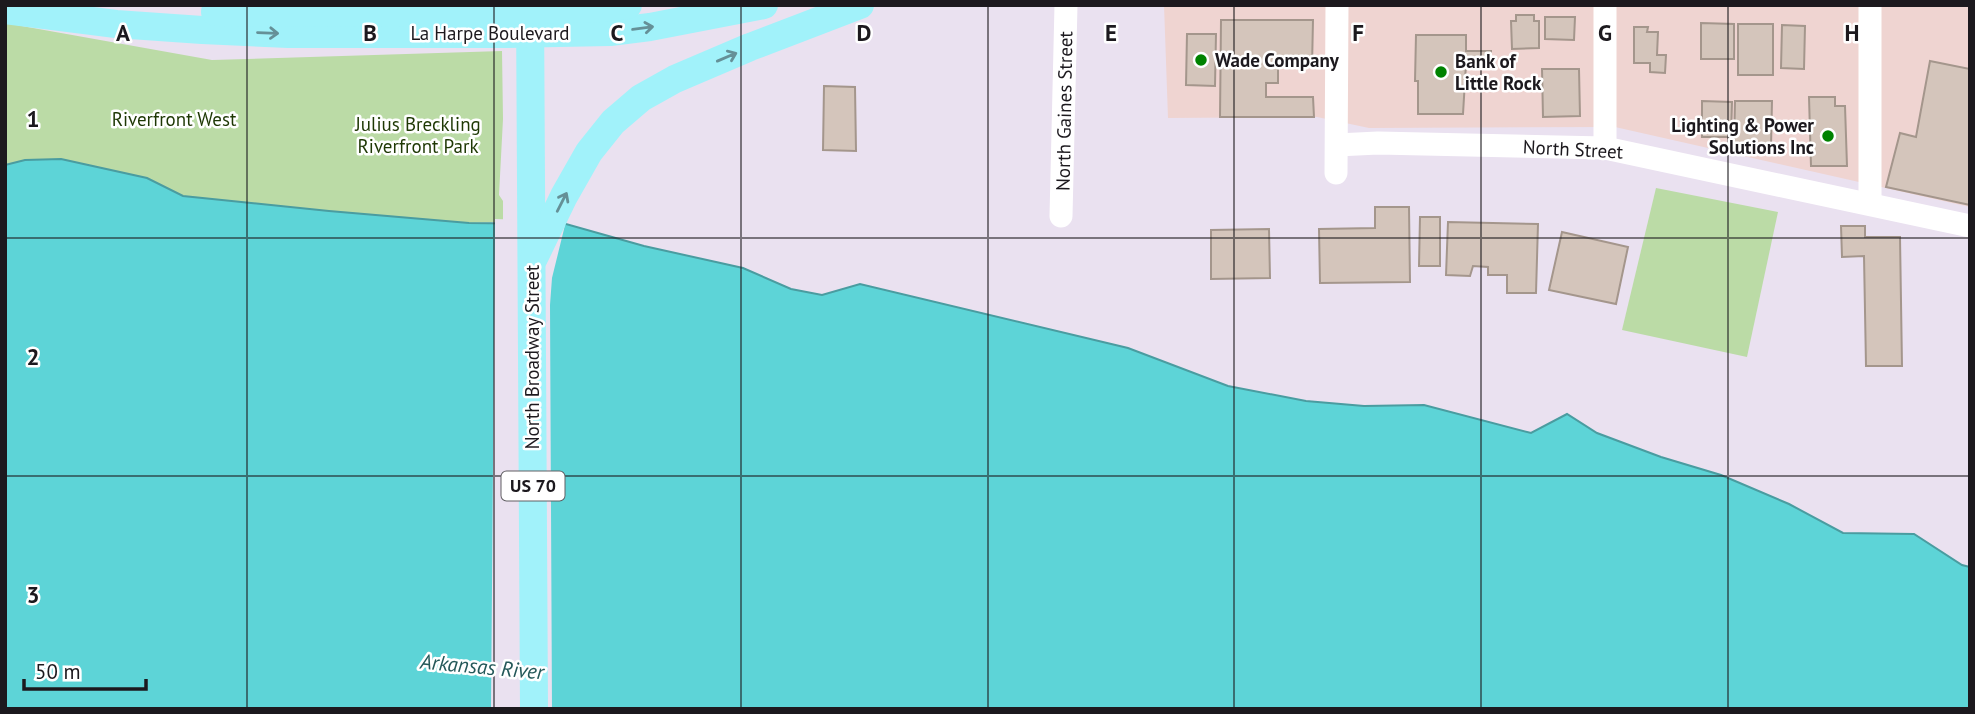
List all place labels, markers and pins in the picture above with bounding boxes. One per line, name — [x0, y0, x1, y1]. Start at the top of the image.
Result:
place label: Wade Company — [1215, 48, 1340, 72]
place label: Bank of Little Rock — [1455, 49, 1542, 95]
marker: Wade Company — [1193, 52, 1209, 68]
marker: Bank of Little Rock — [1433, 64, 1449, 80]
place label: Lighting & Power Solutions Inc — [1671, 113, 1814, 159]
marker: Lighting & Power Solutions Inc — [1820, 128, 1836, 144]

